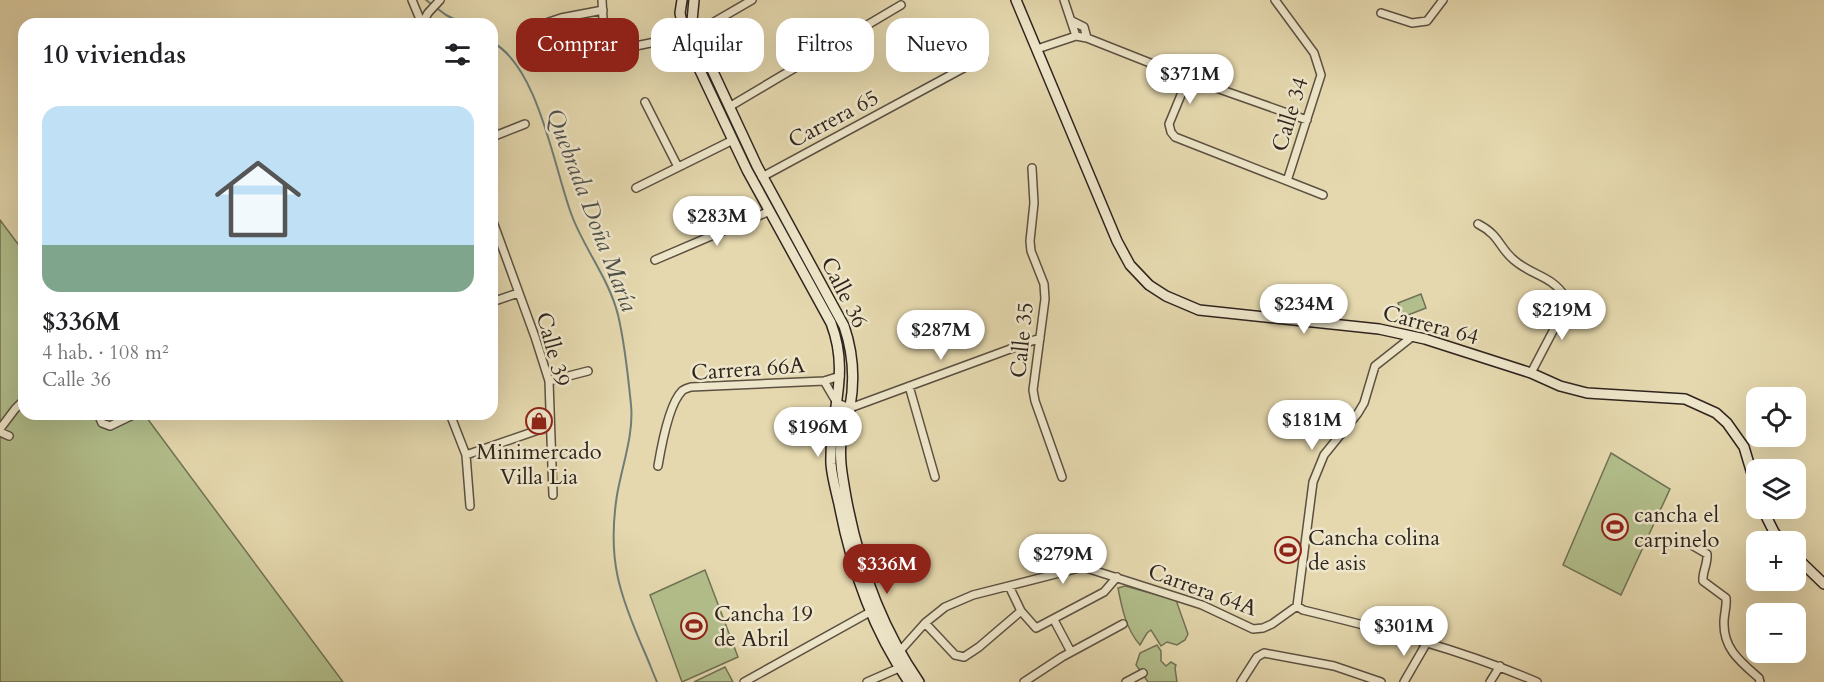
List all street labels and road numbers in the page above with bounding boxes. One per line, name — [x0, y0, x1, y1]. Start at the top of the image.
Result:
street label: Calle 34 — [1265, 74, 1315, 155]
street label: Carrera 65 — [783, 83, 884, 155]
street label: Calle 36 — [813, 252, 875, 333]
street label: Carrera 64 — [1379, 298, 1482, 352]
street label: Calle 35 — [1003, 301, 1041, 379]
street label: Calle 39 — [529, 309, 577, 390]
street label: Carrera 66A — [690, 350, 806, 388]
street label: Carrera 64A — [1144, 556, 1262, 624]

